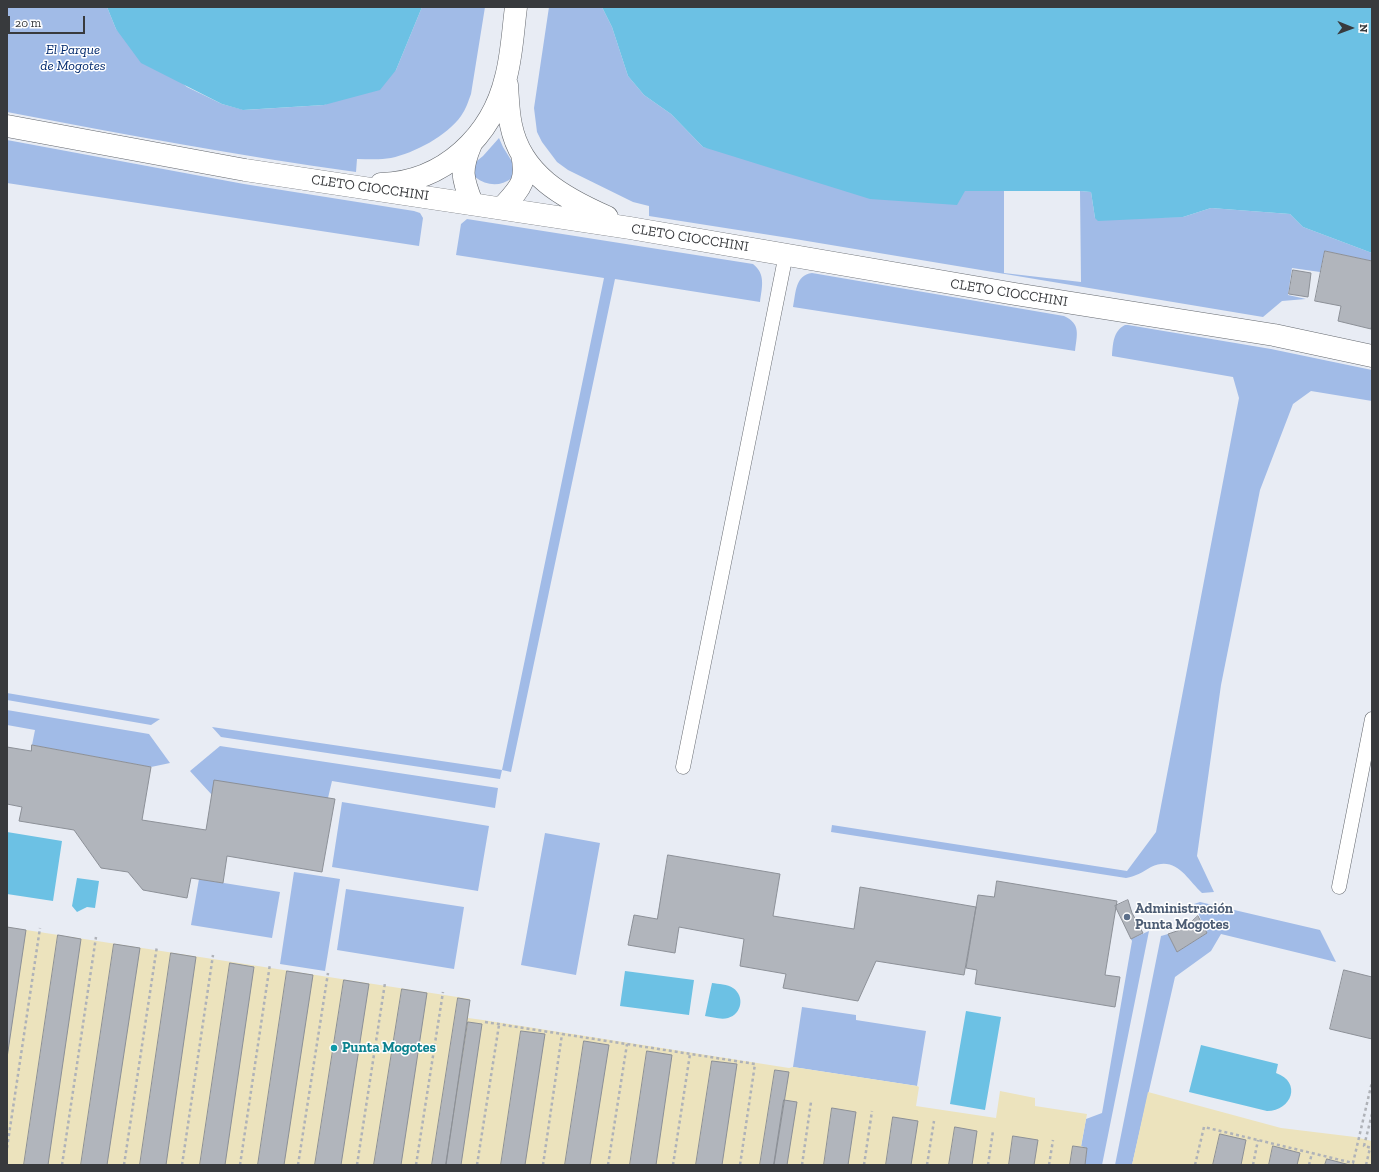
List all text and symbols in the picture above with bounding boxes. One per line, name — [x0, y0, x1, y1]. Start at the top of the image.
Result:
scale bar — [10, 8, 87, 34]
north arrow — [1331, 8, 1371, 48]
text: 20 m — [15, 16, 41, 30]
text: N — [1357, 24, 1370, 33]
park label: El Parque de Mogotes — [40, 42, 106, 74]
street label: CLETO CIOCCHINI — [310, 171, 430, 205]
street label: CLETO CIOCCHINI — [630, 220, 750, 256]
street label: CLETO CIOCCHINI — [949, 275, 1069, 311]
place label: Administración Punta Mogotes — [1135, 901, 1233, 934]
marker: Administración Punta Mogotes — [1122, 912, 1132, 922]
place label: Punta Mogotes — [342, 1040, 436, 1056]
marker: Punta Mogotes — [329, 1043, 339, 1053]

